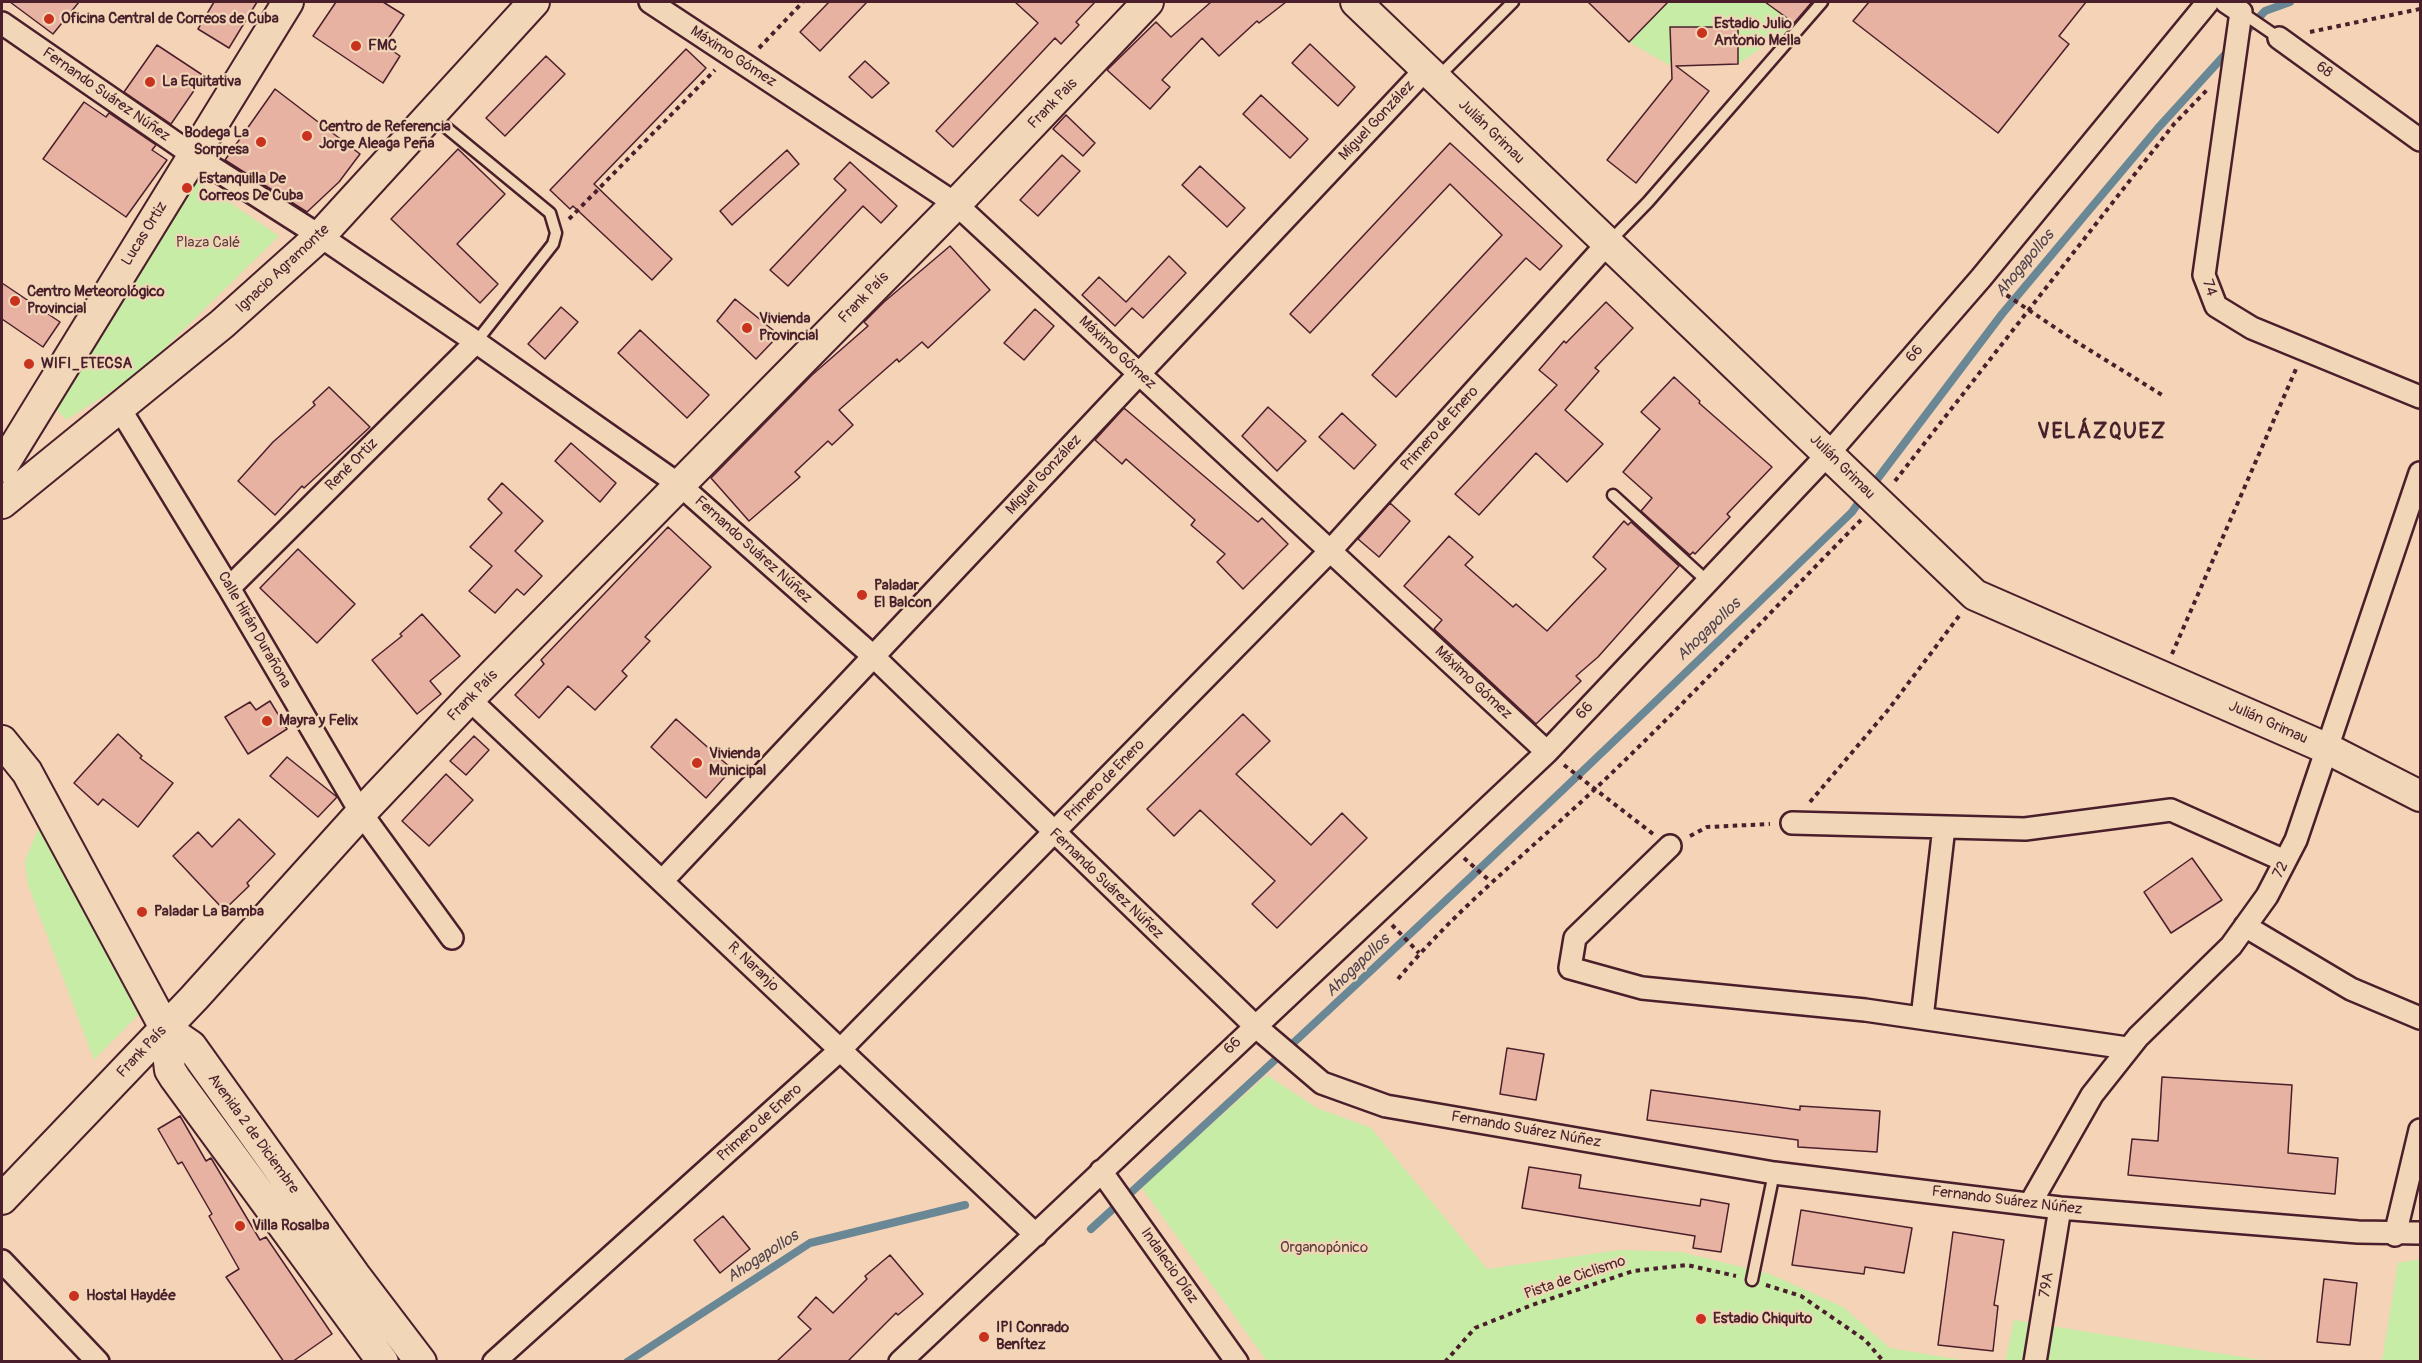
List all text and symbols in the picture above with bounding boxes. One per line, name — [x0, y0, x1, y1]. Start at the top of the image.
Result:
place label: Oficina Central de Correos de Cuba — [61, 10, 279, 28]
marker: Oficina Central de Correos de Cuba — [42, 12, 56, 26]
place label: Estadio Julio Antonio Mella — [1714, 15, 1801, 50]
street label: Máximo Gómez — [687, 23, 779, 91]
marker: Estadio Julio Antonio Mella — [1695, 26, 1709, 40]
place label: FMC — [368, 37, 397, 55]
marker: FMC — [349, 39, 363, 53]
street label: Fernando Suárez Núñez — [39, 44, 173, 146]
street label: 68 — [2312, 58, 2336, 82]
place label: La Equitativa — [162, 73, 241, 91]
marker: La Equitativa — [143, 75, 157, 89]
street label: Frank Pais — [1025, 75, 1081, 133]
street label: Miguel González — [1335, 77, 1419, 165]
street label: Julián Grimau — [1454, 96, 1528, 168]
place label: Centro de Referencia Jorge Aleaga Peña — [319, 118, 451, 153]
place label: Bodega La Sorpresa — [184, 124, 249, 159]
marker: Centro de Referencia Jorge Aleaga Peña — [300, 129, 314, 143]
marker: Bodega La Sorpresa — [254, 135, 268, 149]
place label: Estanquilla De Correos De Cuba — [199, 170, 303, 205]
marker: Estanquilla De Correos De Cuba — [180, 181, 194, 195]
street label: Lucas Ortiz — [118, 199, 172, 269]
street label: Ignacio Agramonte — [232, 221, 334, 317]
water label: Ahogapollos — [1991, 227, 2059, 301]
park label: Plaza Calé — [176, 234, 240, 252]
street label: Frank País — [835, 269, 893, 327]
street label: 74 — [2198, 277, 2220, 299]
place label: Centro Meteorológico Provincial — [27, 283, 165, 318]
marker: Centro Meteorológico Provincial — [8, 294, 22, 308]
place label: Vivienda Provincial — [759, 310, 819, 345]
street label: Máximo Gómez — [1075, 313, 1159, 393]
marker: Vivienda Provincial — [740, 321, 754, 335]
street label: 66 — [1902, 342, 1928, 366]
place label: WIFI_ETECSA — [41, 355, 132, 373]
marker: WIFI_ETECSA — [22, 357, 36, 371]
street label: Primero de Enero — [1397, 383, 1483, 475]
district label: VELÁZQUEZ — [2037, 420, 2167, 446]
street label: Miguel González — [1002, 431, 1086, 519]
street label: Julián Grimau — [1806, 431, 1878, 503]
street label: René Ortiz — [322, 435, 382, 495]
street label: Fernando Suárez Núñez — [691, 493, 815, 607]
street label: Calle Hirán Durañona — [213, 569, 295, 691]
place label: Paladar El Balcon — [874, 577, 932, 612]
marker: Paladar El Balcon — [855, 588, 869, 602]
water label: Ahogapollos — [1673, 595, 1745, 665]
street label: Máximo Gómez — [1431, 643, 1515, 723]
street label: Frank País — [444, 667, 502, 725]
street label: 66 — [1572, 698, 1598, 724]
street label: Julián Grimau — [2226, 698, 2310, 748]
place label: Mayra y Felix — [279, 712, 358, 730]
marker: Mayra y Felix — [260, 714, 274, 728]
street label: Primero de Enero — [1061, 736, 1149, 826]
place label: Vivienda Municipal — [709, 745, 766, 780]
marker: Vivienda Municipal — [690, 756, 704, 770]
street label: Fernando Suárez Núñez — [1045, 825, 1167, 943]
street label: 72 — [2269, 859, 2293, 881]
place label: Paladar La Bamba — [154, 903, 264, 921]
marker: Paladar La Bamba — [135, 905, 149, 919]
water label: Ahogapollos — [1322, 931, 1394, 1001]
street label: R. Naranjo — [724, 938, 782, 996]
street label: Frank País — [113, 1022, 171, 1082]
street label: 66 — [1220, 1033, 1246, 1059]
street label: Avenida 2 de Diciembre — [203, 1070, 303, 1198]
street label: Primero de Enero — [714, 1080, 806, 1166]
street label: Fernando Suárez Núñez — [1450, 1108, 1602, 1152]
street label: Fernando Suárez Núñez — [1931, 1183, 2083, 1219]
place label: Villa Rosalba — [252, 1217, 329, 1235]
marker: Villa Rosalba — [233, 1219, 247, 1233]
street label: Indalecio Díaz — [1136, 1225, 1202, 1307]
water label: Ahogapollos — [724, 1227, 802, 1287]
park label: Organopónico — [1280, 1239, 1368, 1257]
street label: Pista de Ciclismo — [1522, 1252, 1628, 1304]
street label: 79A — [2036, 1271, 2058, 1299]
place label: Hostal Haydée — [86, 1287, 176, 1305]
marker: Hostal Haydée — [67, 1289, 81, 1303]
place label: Estadio Chiquito — [1713, 1310, 1812, 1328]
marker: Estadio Chiquito — [1694, 1312, 1708, 1326]
place label: IPI Conrado Benítez — [996, 1319, 1069, 1354]
marker: IPI Conrado Benítez — [977, 1330, 991, 1344]

